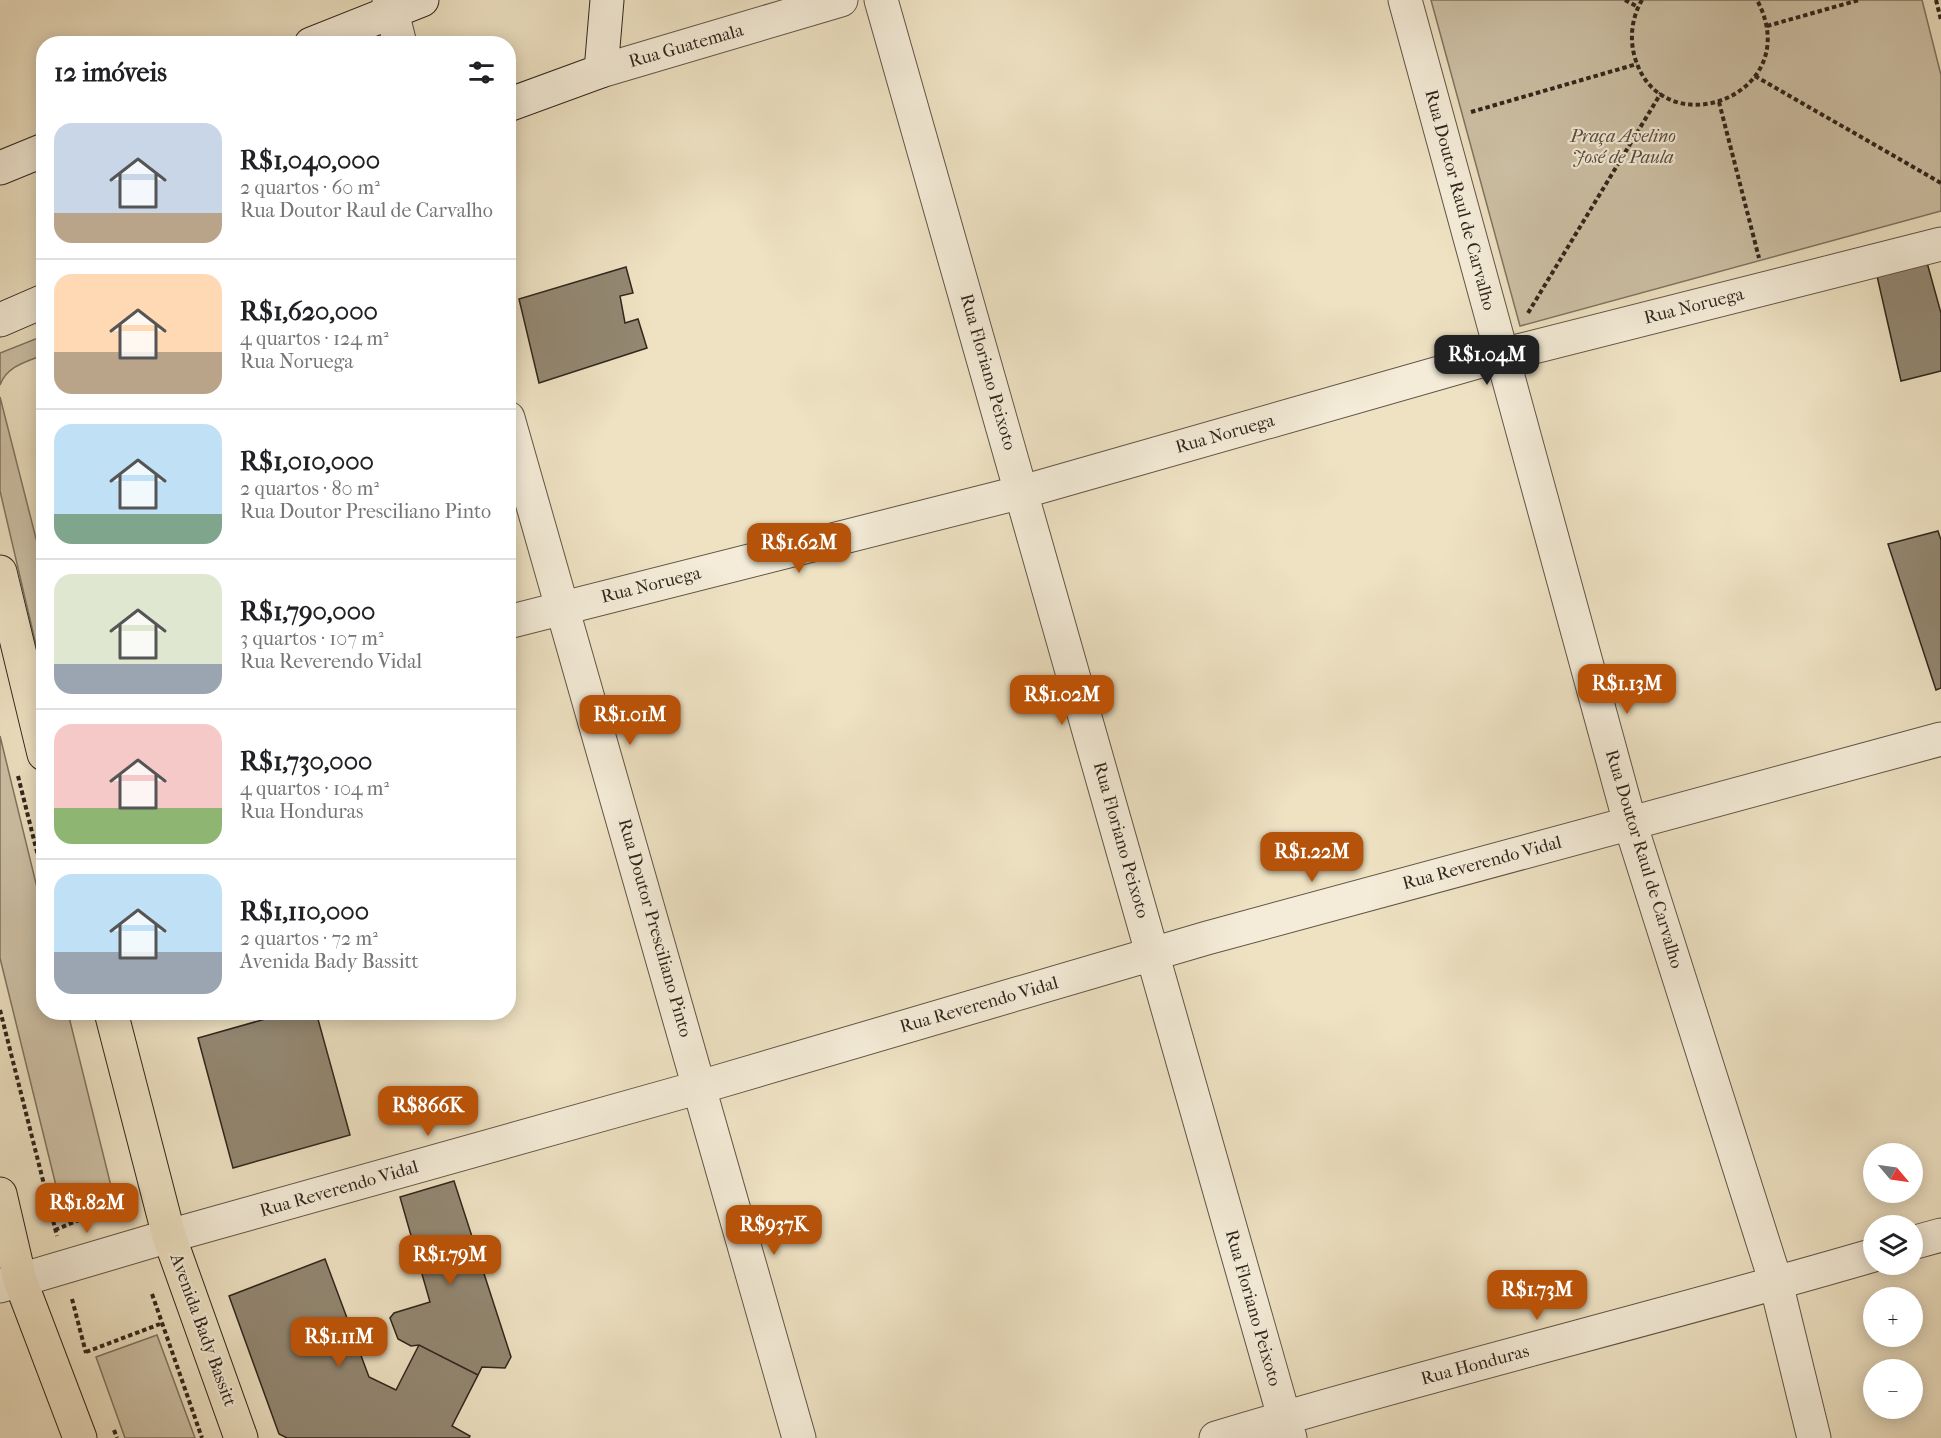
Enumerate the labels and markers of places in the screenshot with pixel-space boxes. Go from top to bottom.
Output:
pin: R$1.04M [1432,335,1542,386]
pin: R$1.62M [744,523,854,574]
pin: R$1.13M [1572,664,1682,715]
pin: R$1.02M [1007,675,1117,726]
pin: R$1.01M [575,695,685,746]
pin: R$1.22M [1257,832,1367,883]
pin: R$866K [379,1086,477,1137]
pin: R$1.82M [32,1183,142,1234]
pin: R$937K [725,1205,823,1256]
pin: R$1.79M [395,1235,505,1286]
pin: R$1.73M [1482,1270,1592,1321]
pin: R$1.11M [284,1317,394,1368]

